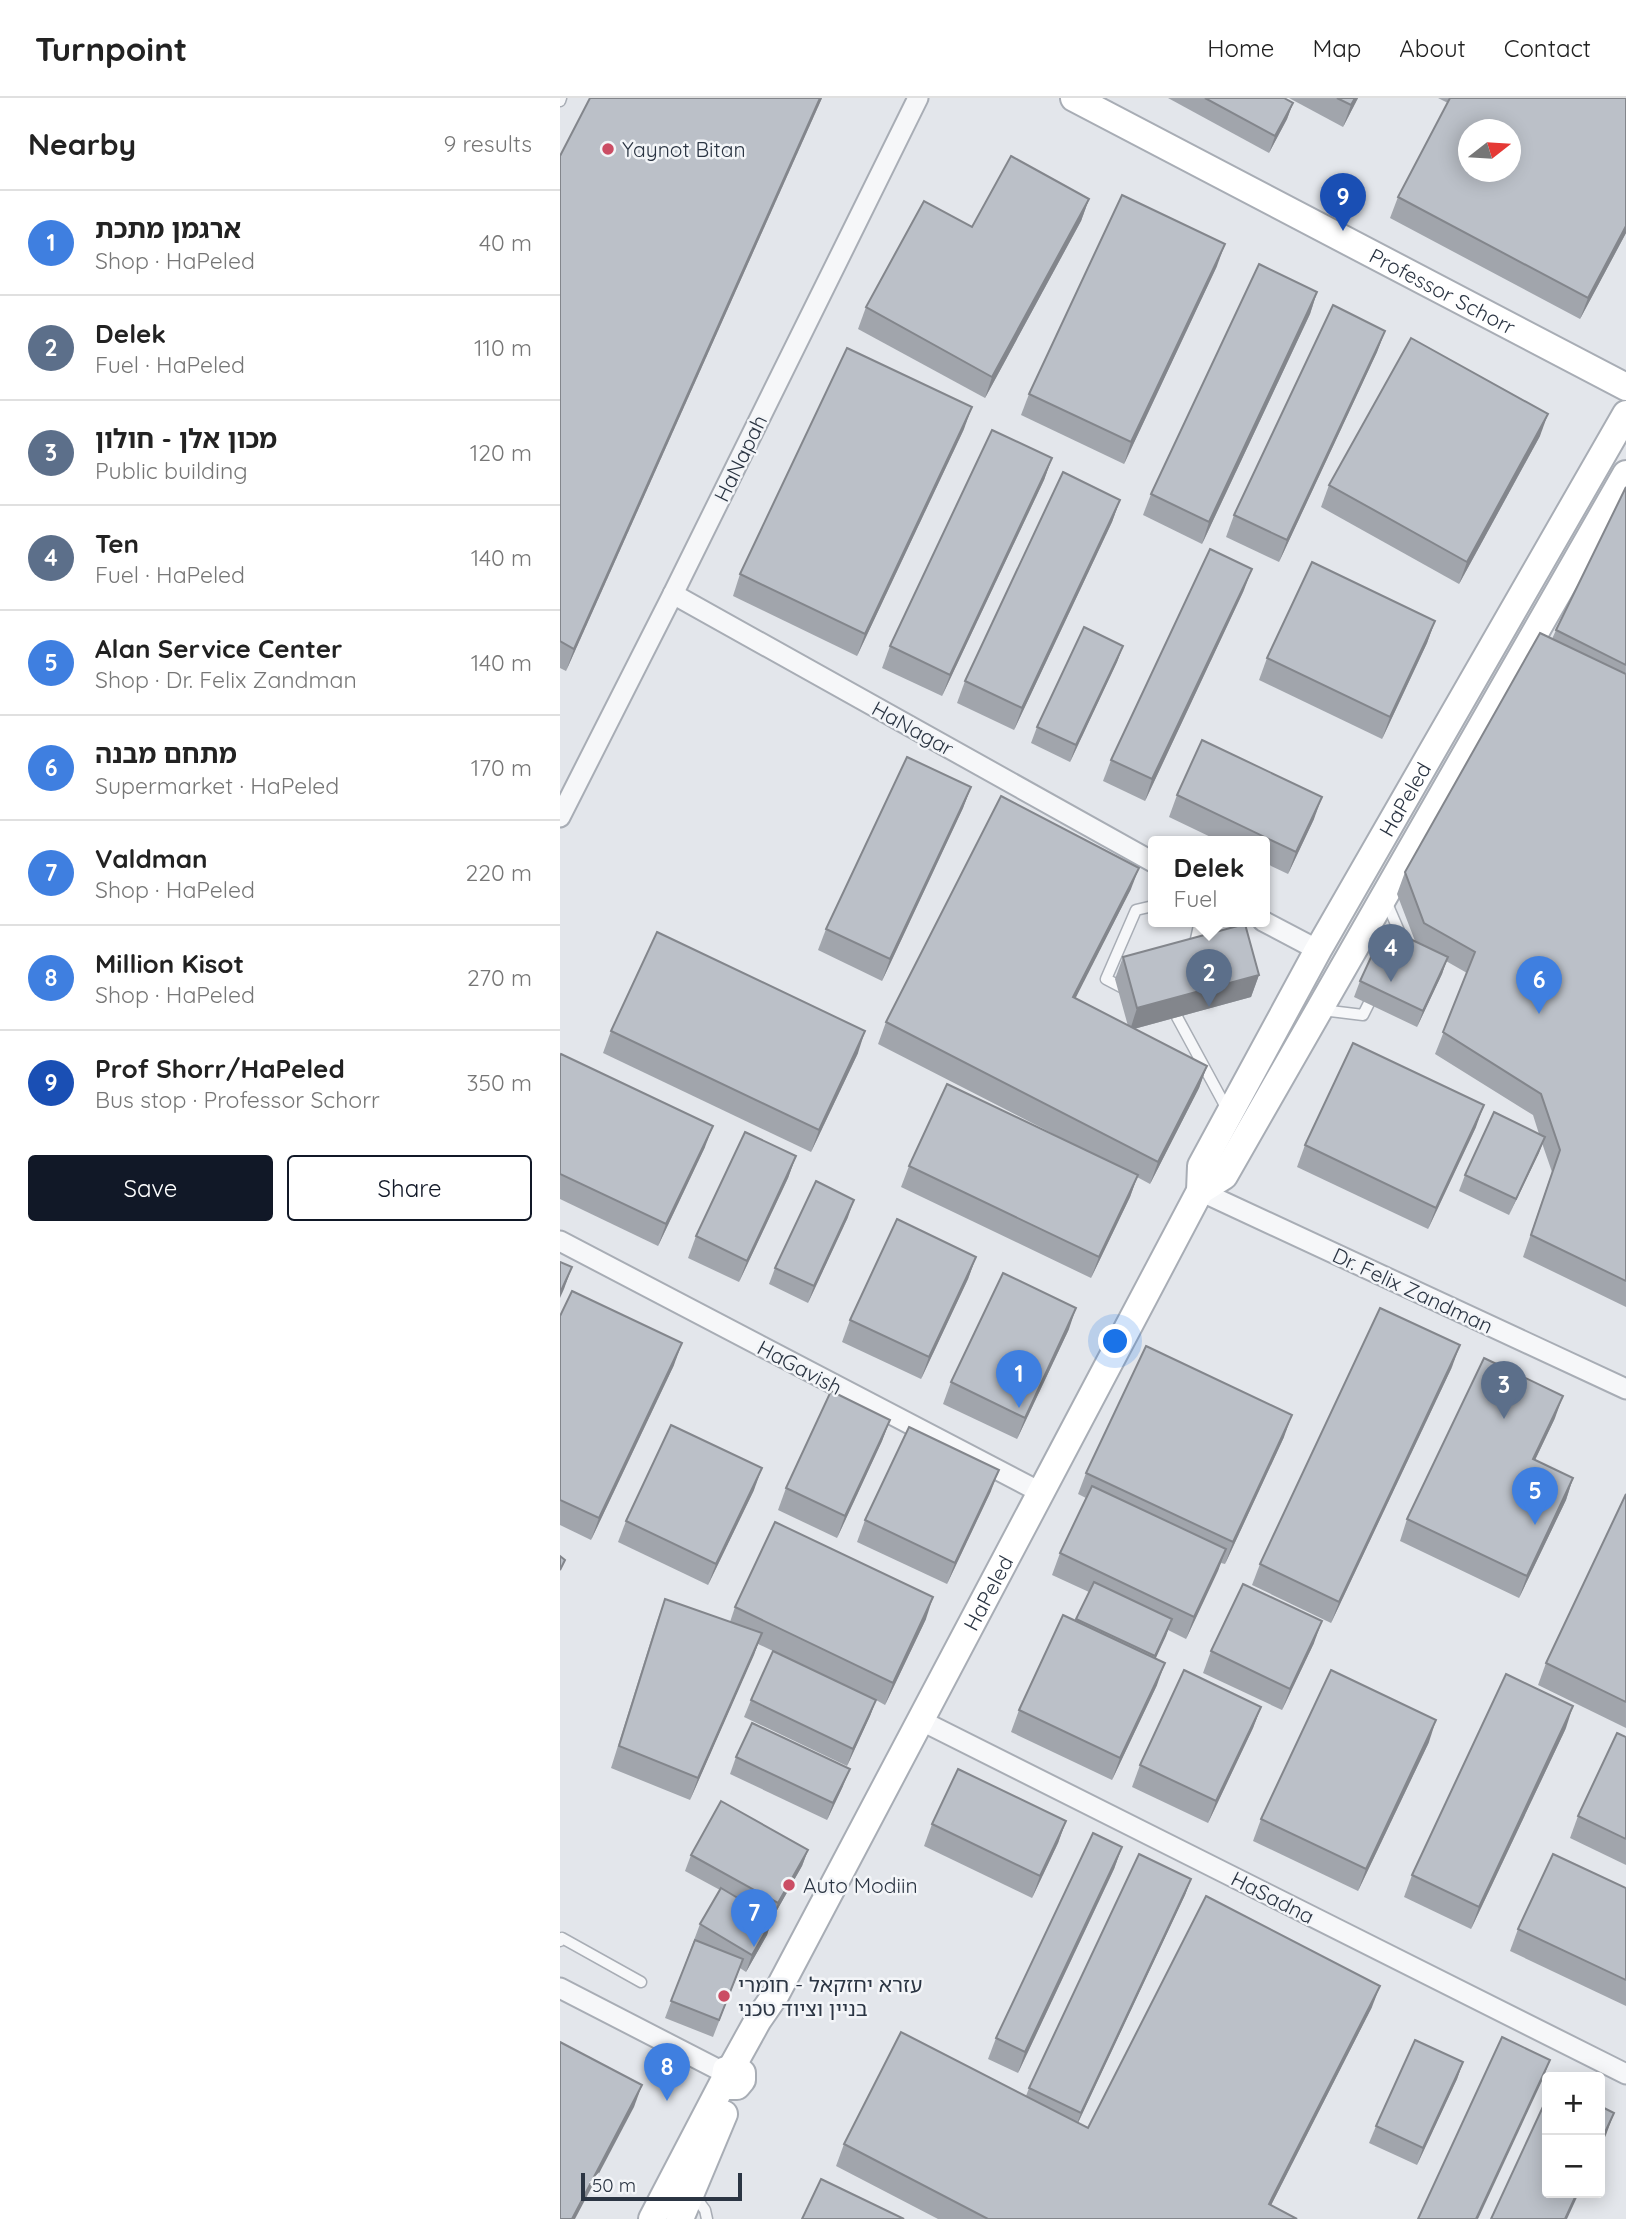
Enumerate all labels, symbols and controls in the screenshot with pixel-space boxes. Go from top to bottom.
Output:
text: Turnpoint [35,28,187,69]
text: Home [1207,33,1274,63]
text: Map [1312,33,1361,63]
text: About [1399,33,1466,63]
text: Contact [1504,33,1591,63]
north arrow [1458,119,1521,182]
text: Nearby [28,125,136,163]
text: 9 results [443,129,532,158]
place label: Yaynot Bitan [622,136,746,162]
marker: Yaynot Bitan [600,141,616,157]
pin: 9 [1320,173,1366,231]
text: ארגמן מתכת [95,212,241,245]
text: 1 [47,228,55,257]
text: 40 m [479,228,532,257]
street label: Professor Schorr [1365,242,1520,340]
text: Shop · HaPeled [95,246,255,275]
text: Delek [95,317,166,350]
text: 2 [44,333,58,362]
text: 110 m [474,333,532,362]
text: Fuel · HaPeled [95,350,245,379]
street label: HaNapah [708,410,772,506]
text: מכון אלן - חולון [95,422,277,455]
text: 3 [45,438,57,467]
text: 120 m [470,438,532,467]
text: Public building [95,456,248,485]
text: Ten [95,527,139,560]
text: 4 [44,543,58,572]
text: 140 m [471,543,532,572]
text: Fuel · HaPeled [95,560,245,589]
text: Alan Service Center [95,632,342,665]
text: 5 [44,648,58,677]
text: 140 m [471,648,532,677]
text: Shop · Dr. Felix Zandman [95,665,357,694]
street label: HaNagar [867,695,959,761]
text: מתחם מבנה [95,737,237,770]
text: 6 [45,753,57,782]
text: 170 m [471,753,532,782]
street label: HaPeled [1373,757,1436,841]
text: Supermarket · HaPeled [95,771,339,800]
popup [1148,836,1270,927]
text: Valdman [95,842,208,875]
text: Delek [1173,851,1245,884]
text: 7 [45,858,57,887]
text: 220 m [466,858,532,887]
text: Shop · HaPeled [95,875,255,904]
text: Fuel [1173,884,1218,913]
pin: 4 [1368,924,1414,982]
text: Million Kisot [95,947,244,980]
pin: 2 [1186,949,1232,1007]
pin: 6 [1516,956,1562,1014]
text: 8 [45,963,57,992]
text: 270 m [467,963,532,992]
text: Shop · HaPeled [95,980,255,1009]
text: Prof Shorr/HaPeled [95,1052,345,1085]
text: 9 [44,1068,58,1097]
text: 350 m [466,1068,532,1097]
text: Bus stop · Professor Schorr [95,1085,380,1114]
button: Save [28,1155,273,1221]
button: Share [287,1155,532,1221]
street label: Dr. Felix Zandman [1329,1241,1497,1339]
your location [1098,1324,1132,1358]
street label: HaGavish [753,1334,847,1400]
pin: 1 [996,1350,1042,1408]
pin: 3 [1481,1361,1527,1419]
pin: 5 [1512,1467,1558,1525]
street label: HaPeled [957,1551,1018,1635]
street label: HaSadna [1227,1865,1319,1929]
place label: Auto Modiin [803,1872,918,1898]
marker: Auto Modiin [781,1877,797,1893]
pin: 7 [731,1889,777,1947]
place label: עזרא יחזקאל - חומרי בניין וציוד טכני [738,1971,922,2021]
marker: עזרא יחזקאל - חומרי בניין וציוד טכני [716,1988,732,2004]
pin: 8 [644,2043,690,2101]
map controls [1542,2072,1605,2198]
button: + [1542,2072,1605,2135]
button: − [1542,2135,1605,2198]
scale bar [581,2170,742,2202]
text: 50 m [592,2173,636,2197]

